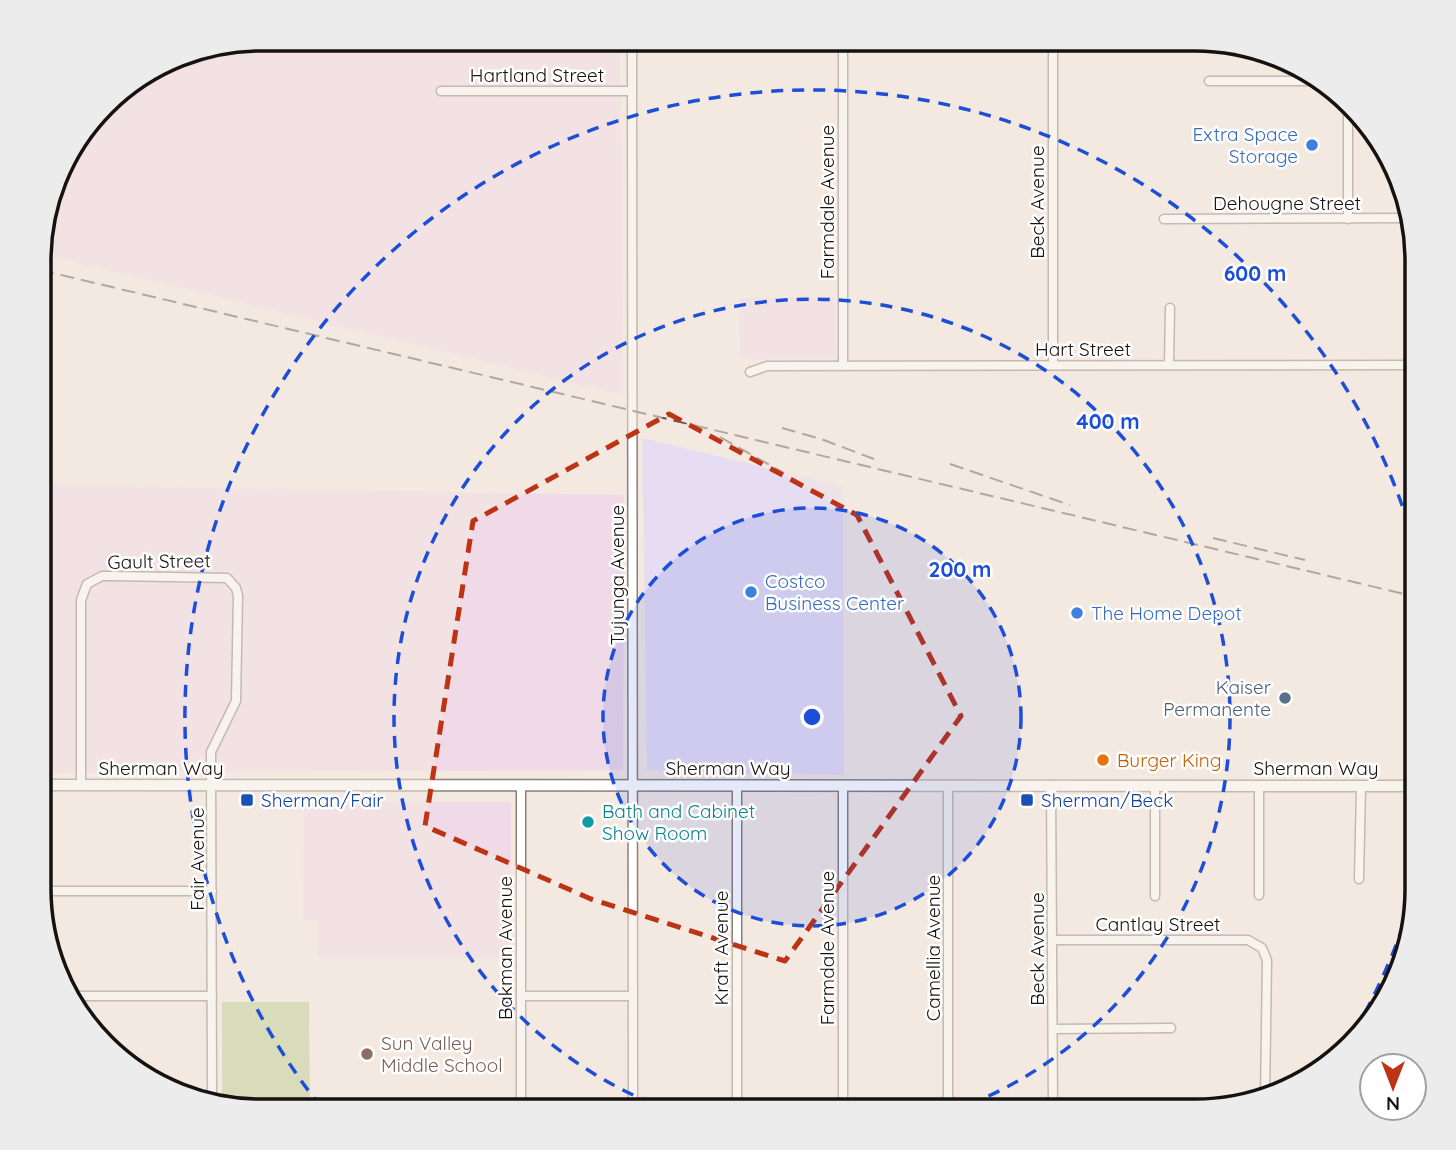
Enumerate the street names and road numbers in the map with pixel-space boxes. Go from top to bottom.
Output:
street label: Hartland Street [470,63,604,87]
street label: Farmdale Avenue [815,125,839,279]
street label: Beck Avenue [1025,145,1049,259]
street label: Dehougne Street [1213,191,1361,215]
street label: Hart Street [1035,337,1131,361]
street label: Tujunga Avenue [605,505,629,645]
street label: Gault Street [107,548,211,574]
street label: Sherman Way [98,756,224,780]
street label: Sherman Way [665,756,791,780]
street label: Sherman Way [1253,756,1379,780]
street label: Fair Avenue [185,807,209,911]
street label: Farmdale Avenue [815,871,839,1025]
street label: Camellia Avenue [921,875,945,1021]
street label: Bakman Avenue [493,876,517,1020]
street label: Kraft Avenue [709,891,733,1005]
street label: Beck Avenue [1025,892,1049,1006]
street label: Cantlay Street [1095,912,1221,936]

